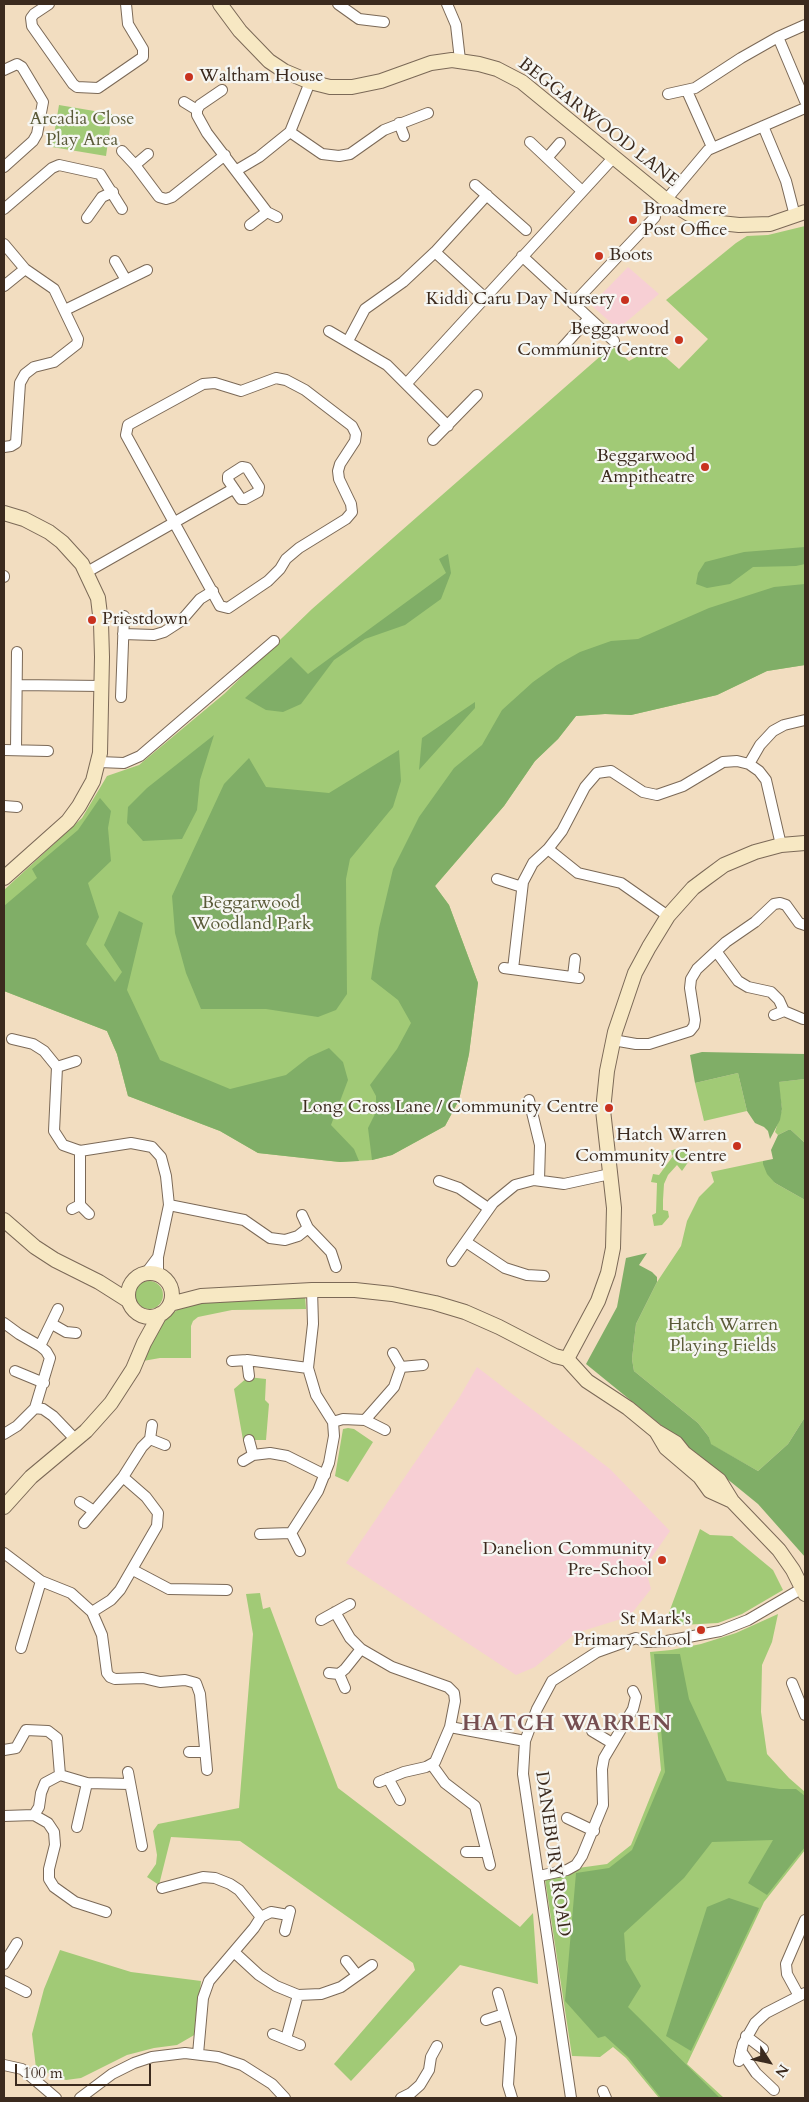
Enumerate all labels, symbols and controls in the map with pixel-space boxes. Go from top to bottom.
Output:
street label: BEGGARWOOD LANE [513,54,683,192]
place label: Waltham House [199,66,323,88]
marker: Waltham House [183,71,195,83]
park label: Arcadia Close Play Area [30,109,134,152]
place label: Broadmere Post Office [643,199,727,242]
marker: Broadmere Post Office [627,214,639,226]
place label: Boots [609,245,652,267]
marker: Boots [593,250,605,262]
place label: Kiddi Caru Day Nursery [426,289,615,311]
marker: Kiddi Caru Day Nursery [619,294,631,306]
place label: Beggarwood Community Centre [517,319,669,362]
marker: Beggarwood Community Centre [673,334,685,346]
place label: Beggarwood Ampitheatre [597,446,695,488]
marker: Beggarwood Ampitheatre [699,461,711,473]
place label: Priestdown [102,609,188,631]
marker: Priestdown [86,614,98,626]
park label: Beggarwood Woodland Park [191,893,311,936]
place label: Long Cross Lane / Community Centre [302,1097,599,1119]
marker: Long Cross Lane / Community Centre [603,1102,615,1114]
place label: Hatch Warren Community Centre [575,1125,727,1168]
marker: Hatch Warren Community Centre [731,1140,743,1152]
park label: Hatch Warren Playing Fields [668,1315,778,1358]
place label: Danelion Community Pre-School [482,1539,652,1582]
marker: Danelion Community Pre-School [656,1554,668,1566]
place label: St Mark's Primary School [574,1609,691,1652]
marker: St Mark's Primary School [695,1624,707,1636]
district label: HATCH WARREN [460,1712,674,1738]
street label: DANEBURY ROAD [530,1770,574,1938]
north arrow [744,2037,794,2087]
scale bar [18,2054,154,2086]
text: N [770,2060,793,2081]
text: 100 m [23,2063,63,2083]

